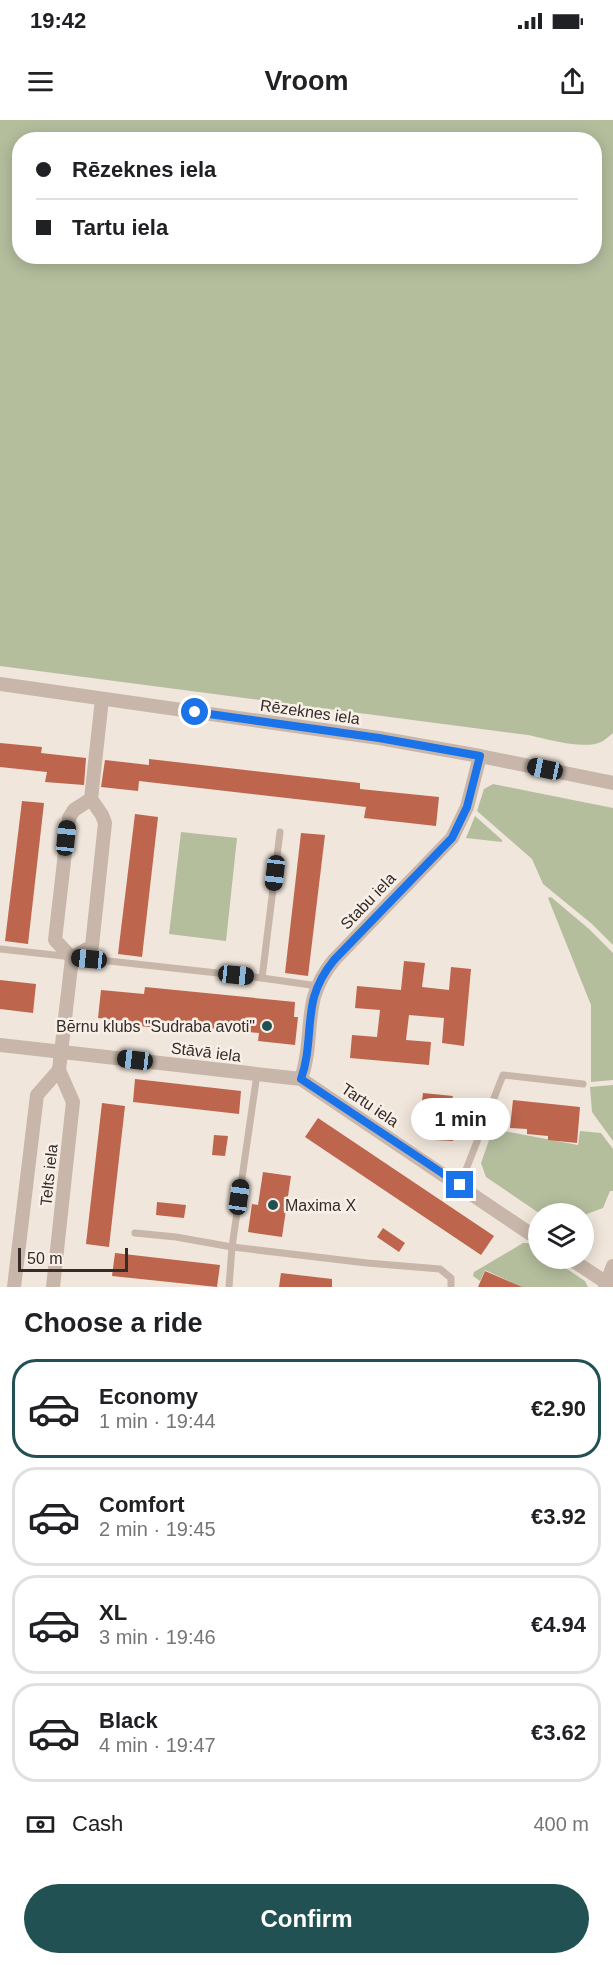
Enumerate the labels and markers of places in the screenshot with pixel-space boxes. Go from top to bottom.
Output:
place label: Bērnu klubs "Sudraba avoti" [56,1018,255,1035]
marker: Bērnu klubs "Sudraba avoti" [260,1019,274,1033]
place label: Maxima X [285,1197,356,1214]
marker: Maxima X [266,1198,280,1212]

